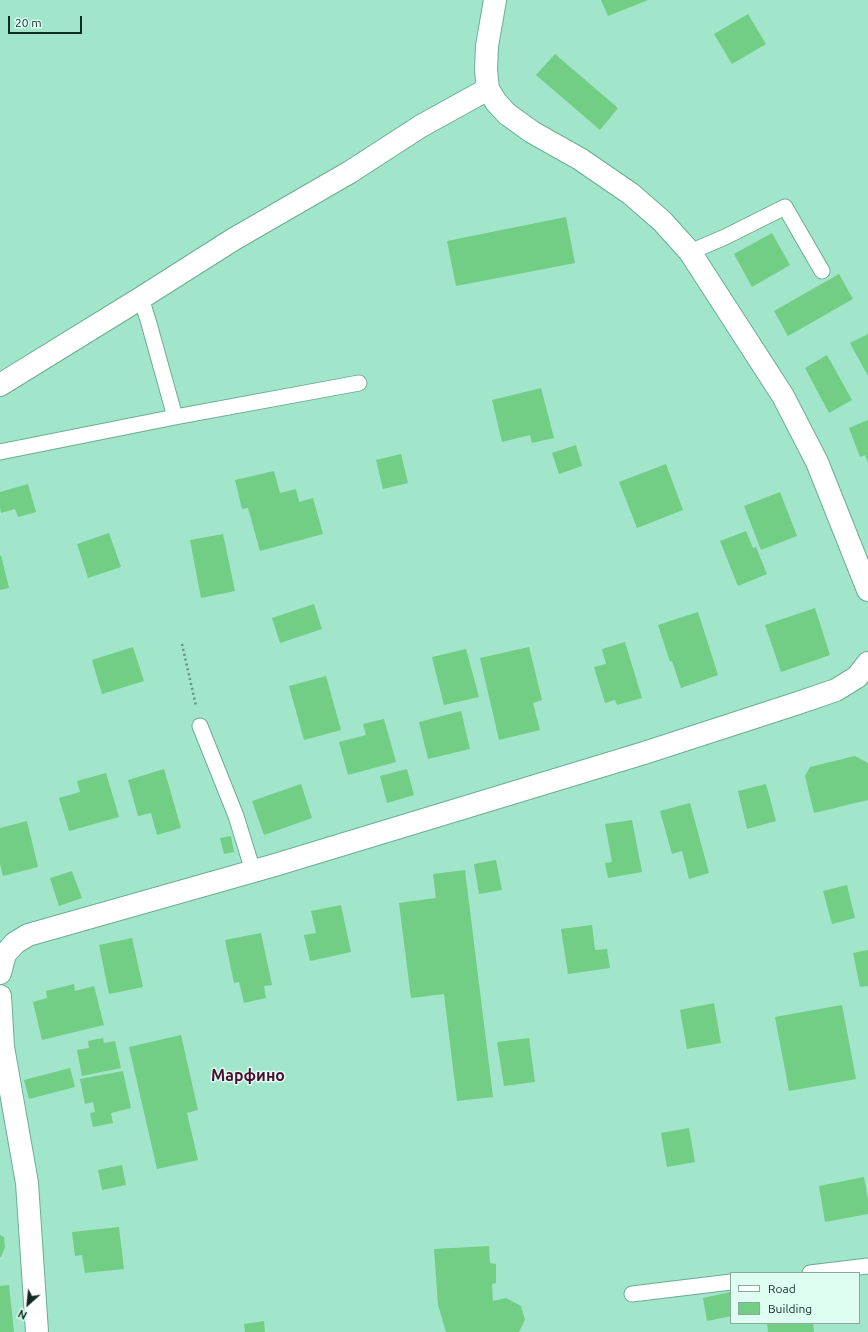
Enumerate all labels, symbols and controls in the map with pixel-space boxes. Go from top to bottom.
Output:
scale bar [10,8,84,34]
text: 20 m [15,16,42,29]
district label: Марфино [211,1066,285,1086]
legend [730,1272,860,1324]
text: Road [768,1282,796,1295]
north arrow [8,1284,48,1324]
text: Building [768,1302,812,1315]
text: N [16,1307,29,1322]

